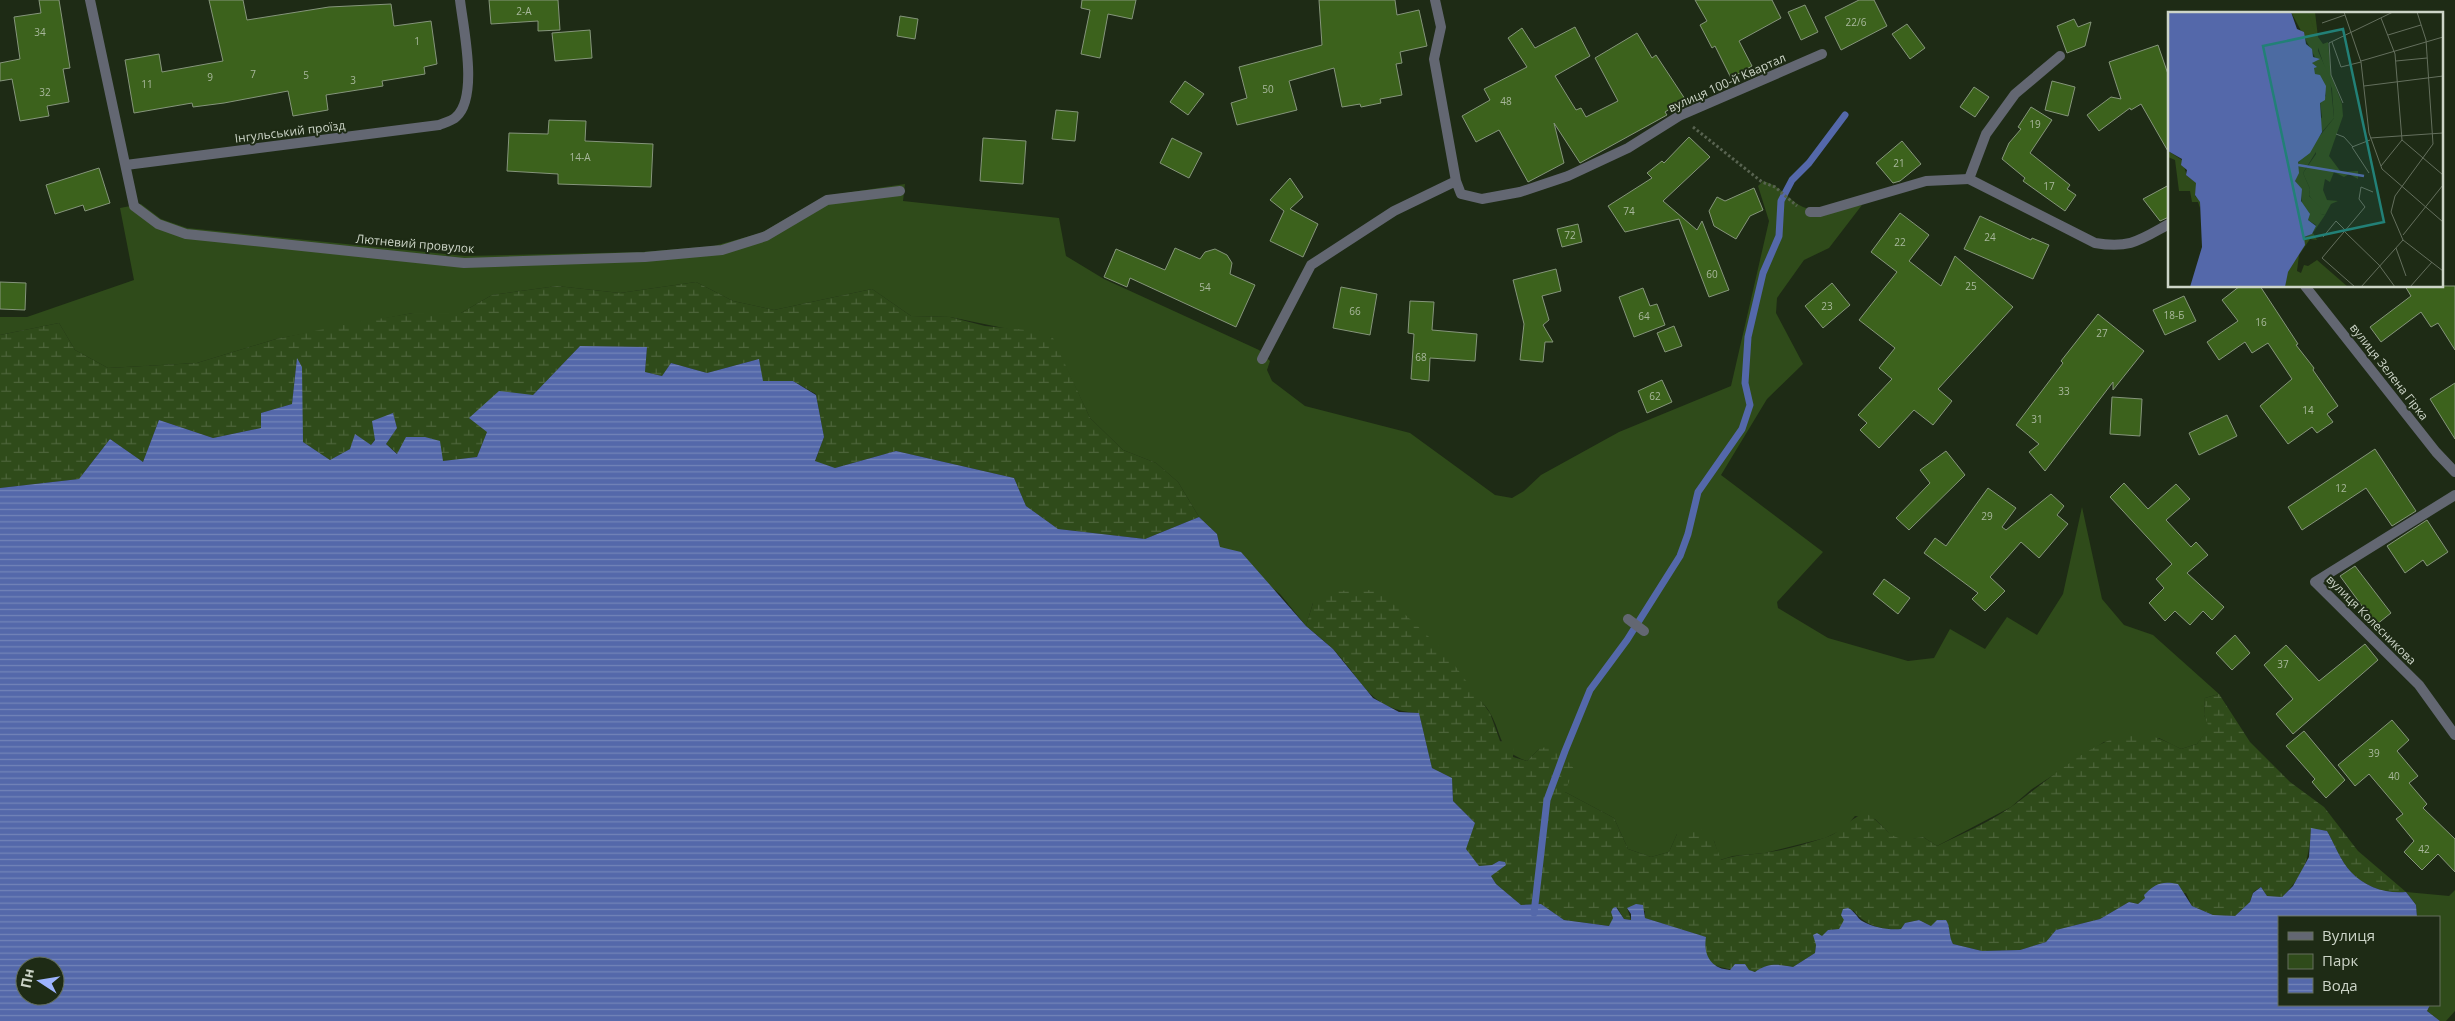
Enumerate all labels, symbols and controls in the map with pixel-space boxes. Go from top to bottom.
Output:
house number: 2-А [516,4,532,18]
inset map [2168,12,2442,288]
house number: 22/6 [1846,15,1867,29]
house number: 34 [34,25,46,39]
house number: 1 [414,34,420,48]
street label: вулиця 100-й Квартал [1665,49,1788,116]
house number: 7 [250,67,256,81]
house number: 5 [303,68,309,82]
house number: 9 [207,70,213,84]
house number: 3 [350,73,356,87]
house number: 11 [141,77,153,91]
house number: 50 [1262,82,1274,96]
house number: 32 [39,85,51,99]
house number: 48 [1500,94,1512,108]
street label: Інгульський проїзд [234,116,346,147]
house number: 19 [2029,117,2041,131]
house number: 14-А [570,150,591,164]
house number: 21 [1893,156,1905,170]
house number: 17 [2043,179,2055,193]
house number: 74 [1623,204,1635,218]
house number: 72 [1564,228,1576,242]
street label: Лютневий провулок [355,230,476,257]
house number: 24 [1984,230,1996,244]
house number: 22 [1894,235,1906,249]
house number: 60 [1706,267,1718,281]
house number: 25 [1965,279,1977,293]
house number: 54 [1199,280,1211,294]
house number: 23 [1821,299,1833,313]
house number: 66 [1349,304,1361,318]
house number: 18-Б [2164,308,2184,322]
house number: 64 [1638,309,1650,323]
house number: 16 [2255,315,2267,329]
street label: вулиця Зелена Гірка [2346,320,2433,424]
house number: 27 [2096,326,2108,340]
house number: 68 [1415,350,1427,364]
house number: 33 [2058,384,2070,398]
house number: 62 [1649,389,1661,403]
house number: 14 [2302,403,2314,417]
house number: 31 [2031,412,2043,426]
house number: 12 [2335,481,2347,495]
house number: 29 [1981,509,1993,523]
street label: вулиця Колесникова [2323,571,2420,668]
house number: 37 [2277,657,2289,671]
house number: 39 [2368,746,2380,760]
house number: 40 [2388,769,2400,783]
house number: 42 [2418,842,2430,856]
legend [2278,916,2440,1006]
text: Вулиця [2322,925,2375,945]
text: Парк [2322,950,2358,970]
north arrow [15,956,65,1006]
text: Пн [15,967,38,990]
text: Вода [2322,975,2358,995]

